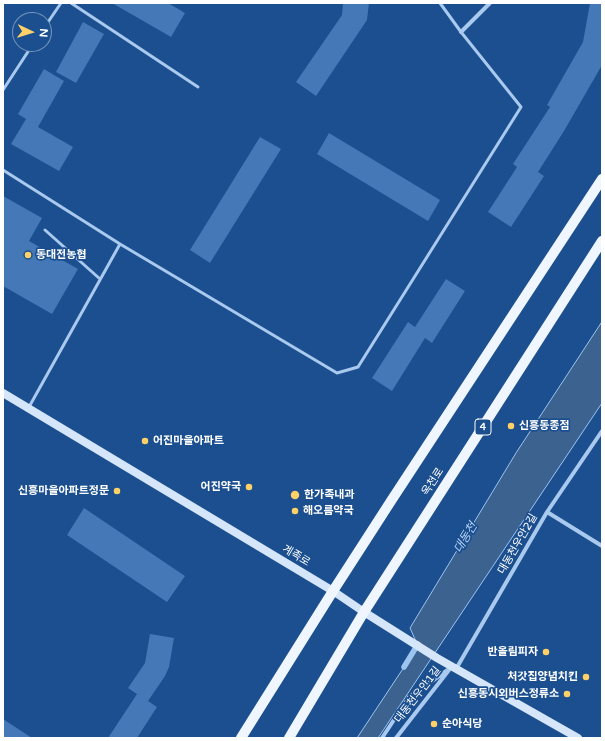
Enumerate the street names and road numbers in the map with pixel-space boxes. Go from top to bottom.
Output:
road number: 4 [475,419,491,435]
street label: 옥천로 [419,466,447,498]
street label: 대동천우안2길 [495,511,541,577]
street label: 계족로 [280,543,312,569]
street label: 대동천우안1길 [392,664,444,726]

